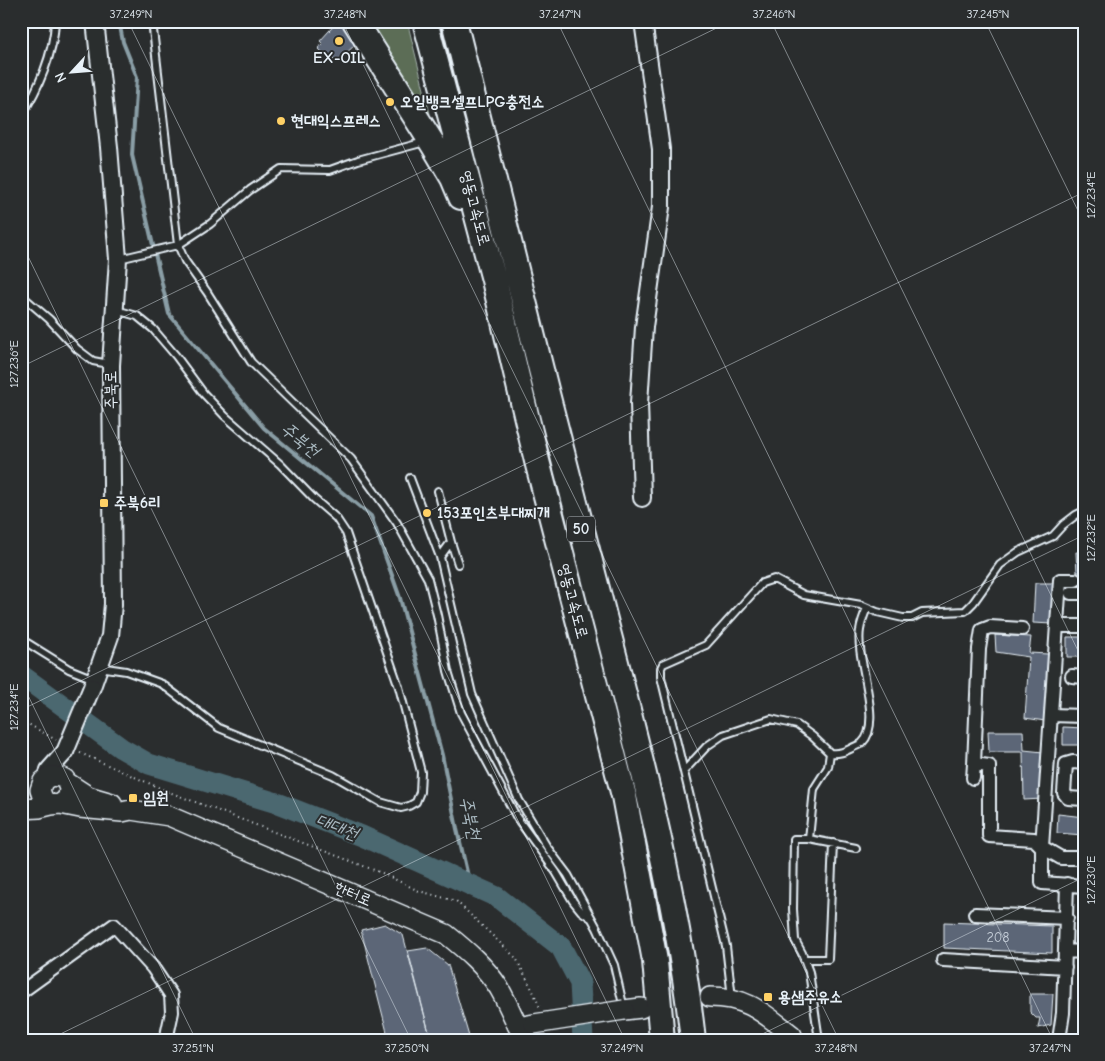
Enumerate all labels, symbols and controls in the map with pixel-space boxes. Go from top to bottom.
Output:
text: 37.249°N [110,7,152,21]
text: 37.248°N [324,7,366,21]
text: 37.247°N [539,7,581,21]
text: 37.246°N [753,7,795,21]
text: 37.245°N [967,7,1009,21]
marker: EX-OIL [333,35,345,47]
north arrow [48,48,98,98]
place label: EX-OIL [313,49,365,67]
text: N [51,70,70,85]
place label: 오일뱅크셀프LPG충전소 [400,93,544,111]
marker: 오일뱅크셀프LPG충전소 [384,96,396,108]
place label: 현대익스프레스 [291,112,381,130]
marker: 현대익스프레스 [275,115,287,127]
street label: 영동고속도로 [456,168,494,248]
text: 127.234°E [1084,172,1098,218]
text: 127.236°E [7,340,21,388]
street label: 주북로 [102,371,120,409]
water label: 주북천 [277,418,325,463]
place label: 주북6리 [114,494,161,512]
marker: 주북6리 [98,497,110,509]
place label: 153포인츠부대찌개 [437,504,550,522]
marker: 153포인츠부대찌개 [421,507,433,519]
text: 127.232°E [1084,514,1098,562]
road number: 50 [567,516,595,542]
street label: 영동고속도로 [554,561,592,641]
text: 127.234°E [7,684,21,730]
place label: 임원 [143,789,169,807]
marker: 임원 [127,792,139,804]
water label: 주북천 [455,795,485,843]
water label: 대대천 [313,809,362,845]
text: 127.230°E [1084,856,1098,904]
street label: 한터로 [332,878,374,910]
house number: 208 [986,929,1010,946]
place label: 용샘주유소 [778,988,843,1006]
marker: 용샘주유소 [762,991,774,1003]
text: 37.251°N [172,1041,214,1055]
text: 37.250°N [385,1041,429,1055]
text: 37.249°N [601,1041,643,1055]
text: 37.248°N [815,1041,857,1055]
text: 37.247°N [1029,1041,1071,1055]

